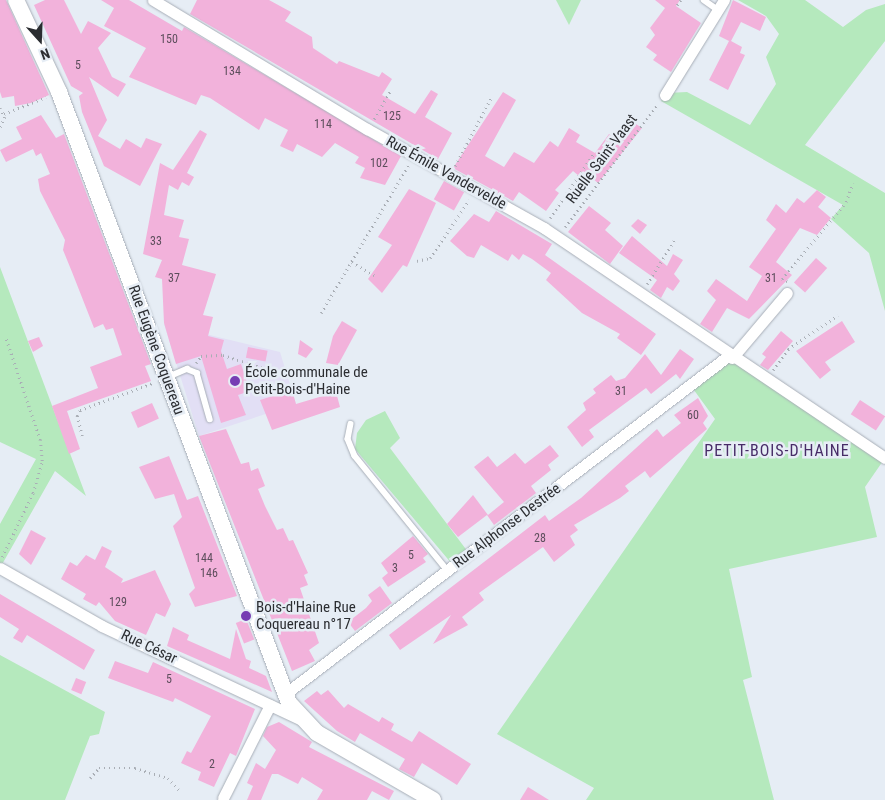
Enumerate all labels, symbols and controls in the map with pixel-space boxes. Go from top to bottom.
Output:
north arrow [15,15,65,65]
house number: 150 [160,33,178,47]
text: N [38,45,52,63]
house number: 5 [75,59,81,73]
house number: 134 [223,65,241,79]
house number: 125 [383,110,401,124]
street label: Ruelle Saint-Vaast [563,111,641,207]
house number: 114 [314,118,332,132]
street label: Rue Émile Vandervelde [383,132,509,214]
house number: 102 [370,157,388,171]
house number: 33 [150,235,162,249]
house number: 37 [168,272,180,286]
house number: 31 [765,272,777,286]
street label: Rue Eugène Coquereau [124,283,188,417]
place label: École communale de Petit-Bois-d'Haine [245,363,368,398]
marker: École communale de Petit-Bois-d'Haine [229,375,241,387]
house number: 31 [615,385,627,399]
house number: 60 [687,409,699,423]
district label: PETIT-BOIS-D'HAINE [702,441,852,461]
street label: Rue Alphonse Destrée [450,480,564,572]
house number: 28 [534,532,546,546]
house number: 5 [408,549,414,563]
house number: 144 [195,552,213,566]
house number: 3 [392,562,398,576]
house number: 146 [200,567,218,581]
house number: 129 [109,596,127,610]
place label: Bois-d'Haine Rue Coquereau n°17 [256,598,356,633]
marker: Bois-d'Haine Rue Coquereau n°17 [240,610,252,622]
street label: Rue César [118,626,180,668]
house number: 5 [166,673,172,687]
house number: 2 [209,758,215,772]

